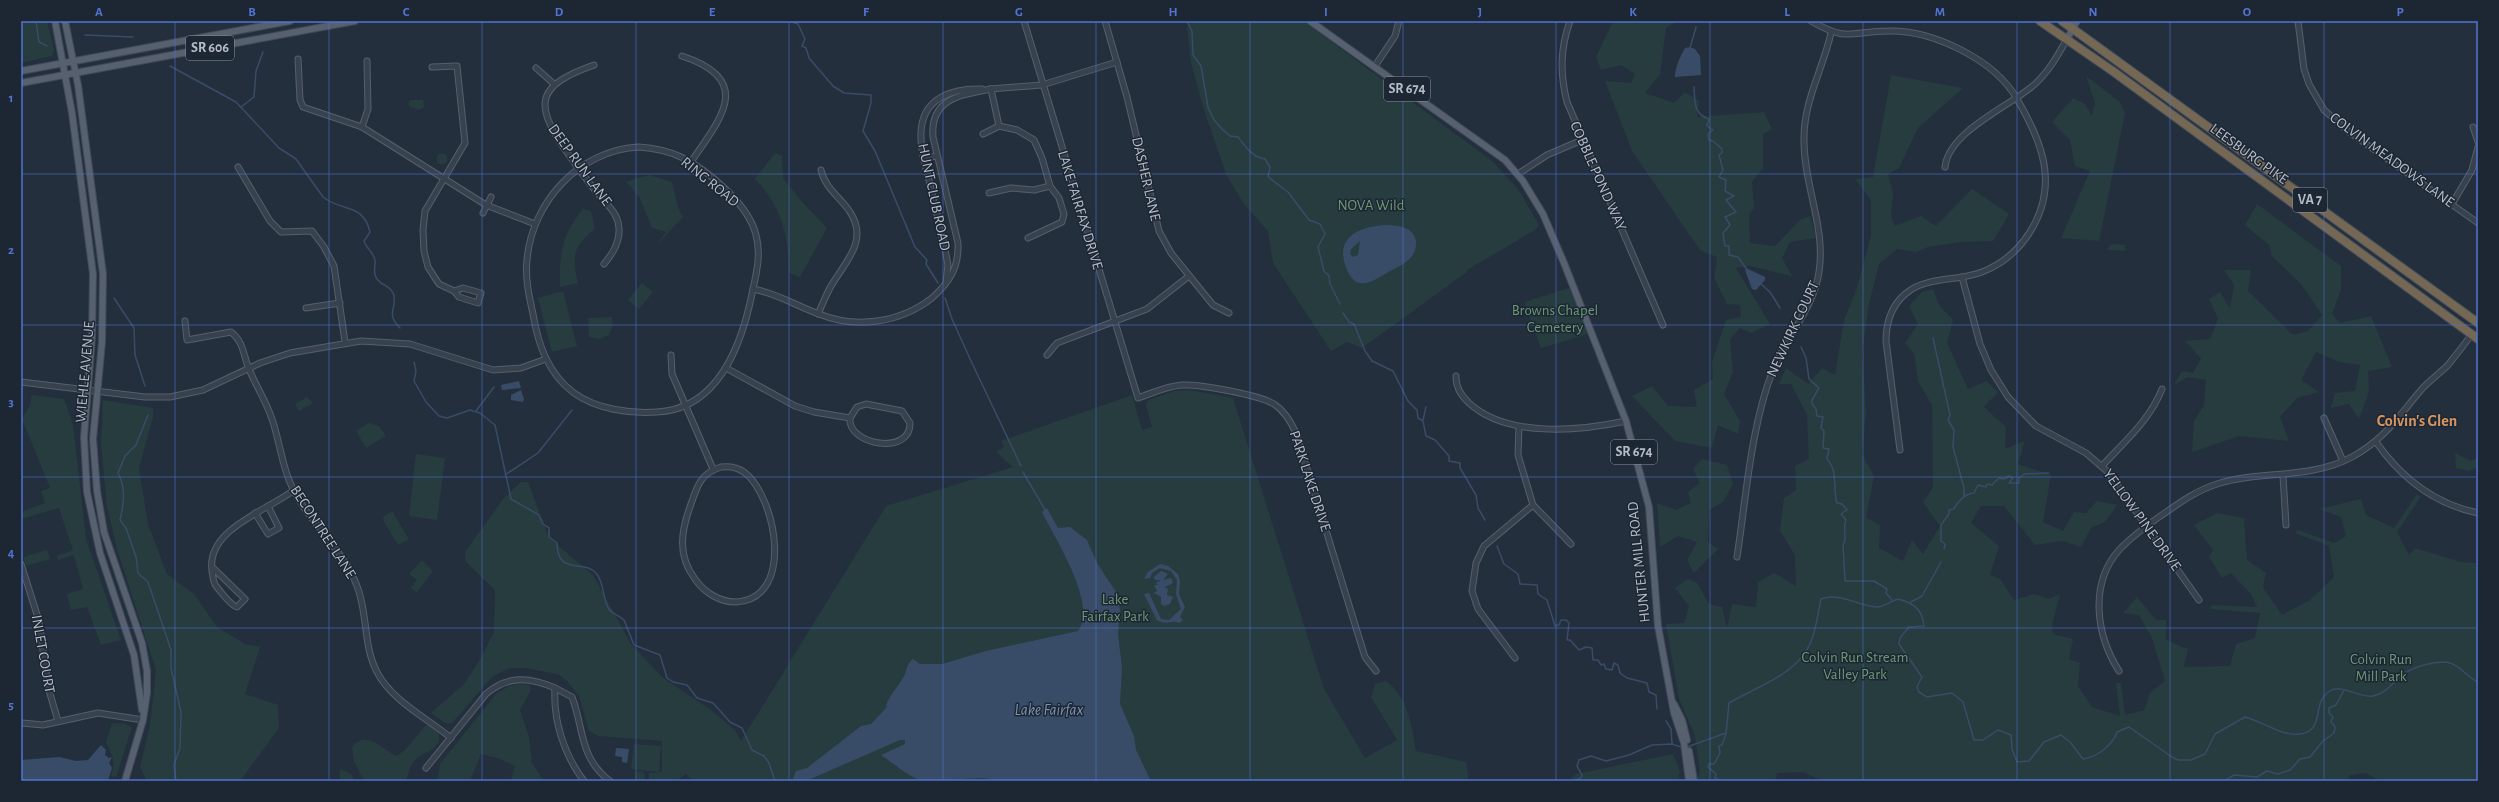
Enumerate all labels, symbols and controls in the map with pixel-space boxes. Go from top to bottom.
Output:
text: A [95,6,103,19]
text: B [248,6,256,19]
text: C [403,6,410,19]
text: D [555,6,564,19]
text: E [709,6,716,19]
text: F [863,6,870,19]
text: G [1015,6,1023,19]
text: H [1168,6,1178,19]
text: I [1324,6,1328,19]
text: J [1478,6,1482,19]
text: K [1629,6,1637,19]
text: L [1784,6,1790,19]
text: M [1935,6,1945,19]
text: N [2088,6,2098,19]
text: O [2243,6,2252,19]
text: P [2396,6,2404,19]
road number: SR 606 [186,36,234,60]
road number: SR 674 [1384,77,1430,101]
text: 1 [9,92,13,105]
street label: COLVIN MEADOWS LANE [2327,110,2457,210]
street label: COBBLE POND WAY [1567,119,1629,233]
street label: DEEP RUN LANE [545,121,615,209]
street label: LEESBURG PIKE [2207,121,2291,187]
street label: DASHER LANE [1129,135,1163,223]
street label: HUNT CLUB ROAD [915,142,953,252]
street label: LAKE FAIRFAX DRIVE [1055,149,1105,271]
street label: RING ROAD [678,154,742,210]
road number: VA 7 [2293,188,2327,212]
park label: NOVA Wild [1337,198,1405,213]
text: 2 [8,244,14,257]
street label: NEWKIRK COURT [1764,278,1822,379]
park label: Browns Chapel Cemetery [1512,303,1598,335]
street label: WIEHLE AVENUE [73,321,97,423]
text: 3 [8,396,14,409]
district label: Colvin's Glen [2377,413,2457,429]
street label: PARK LAKE DRIVE [1287,429,1333,533]
road number: SR 674 [1611,440,1657,464]
street label: YELLOW PINE DRIVE [2100,466,2184,574]
street label: BECONTREE LANE [287,483,359,581]
street label: HUNTER MILL ROAD [1625,500,1653,623]
text: 4 [8,547,15,560]
park label: Lake Fairfax Park [1081,592,1149,624]
street label: INLET COURT [29,614,57,695]
park label: Colvin Run Stream Valley Park [1802,650,1908,682]
park label: Colvin Run Mill Park [2350,652,2412,684]
text: 5 [8,699,14,712]
water label: Lake Fairfax [1015,702,1083,718]

